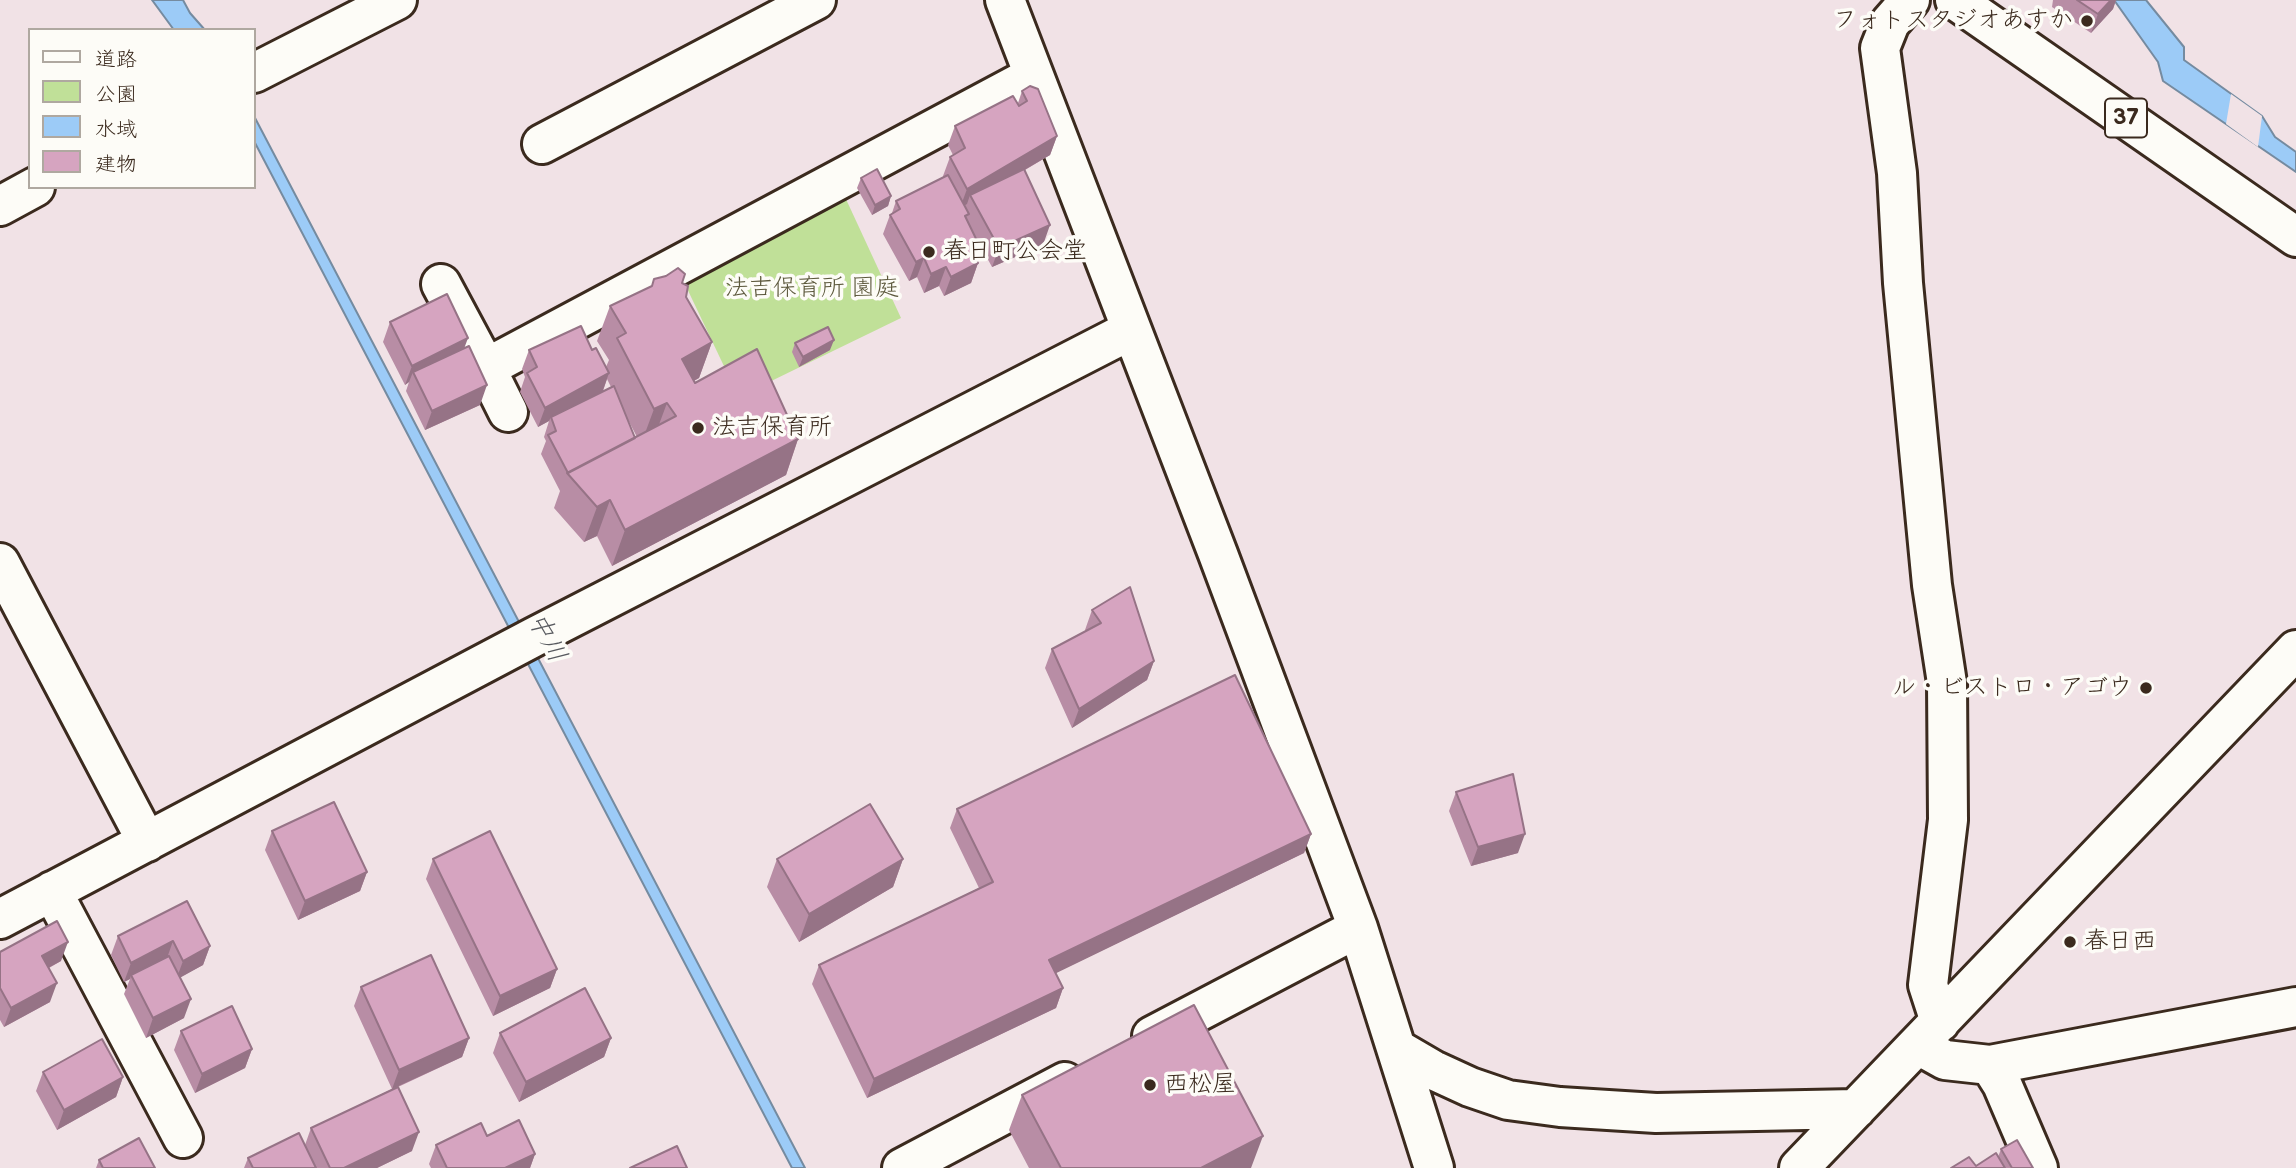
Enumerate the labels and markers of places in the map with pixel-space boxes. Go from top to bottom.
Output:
place label: フォトスタジオあすか [1833,7,2073,35]
marker: フォトスタジオあすか [2079,13,2095,29]
place label: 春日町公会堂 [943,238,1087,266]
marker: 春日町公会堂 [921,244,937,260]
place label: 法吉保育所 [712,414,832,442]
marker: 法吉保育所 [690,420,706,436]
place label: ル・ビストロ・アゴウ [1892,674,2132,702]
marker: ル・ビストロ・アゴウ [2138,680,2154,696]
place label: 春日西 [2084,928,2156,956]
marker: 春日西 [2062,934,2078,950]
place label: 西松屋 [1164,1071,1236,1099]
marker: 西松屋 [1142,1077,1158,1093]

